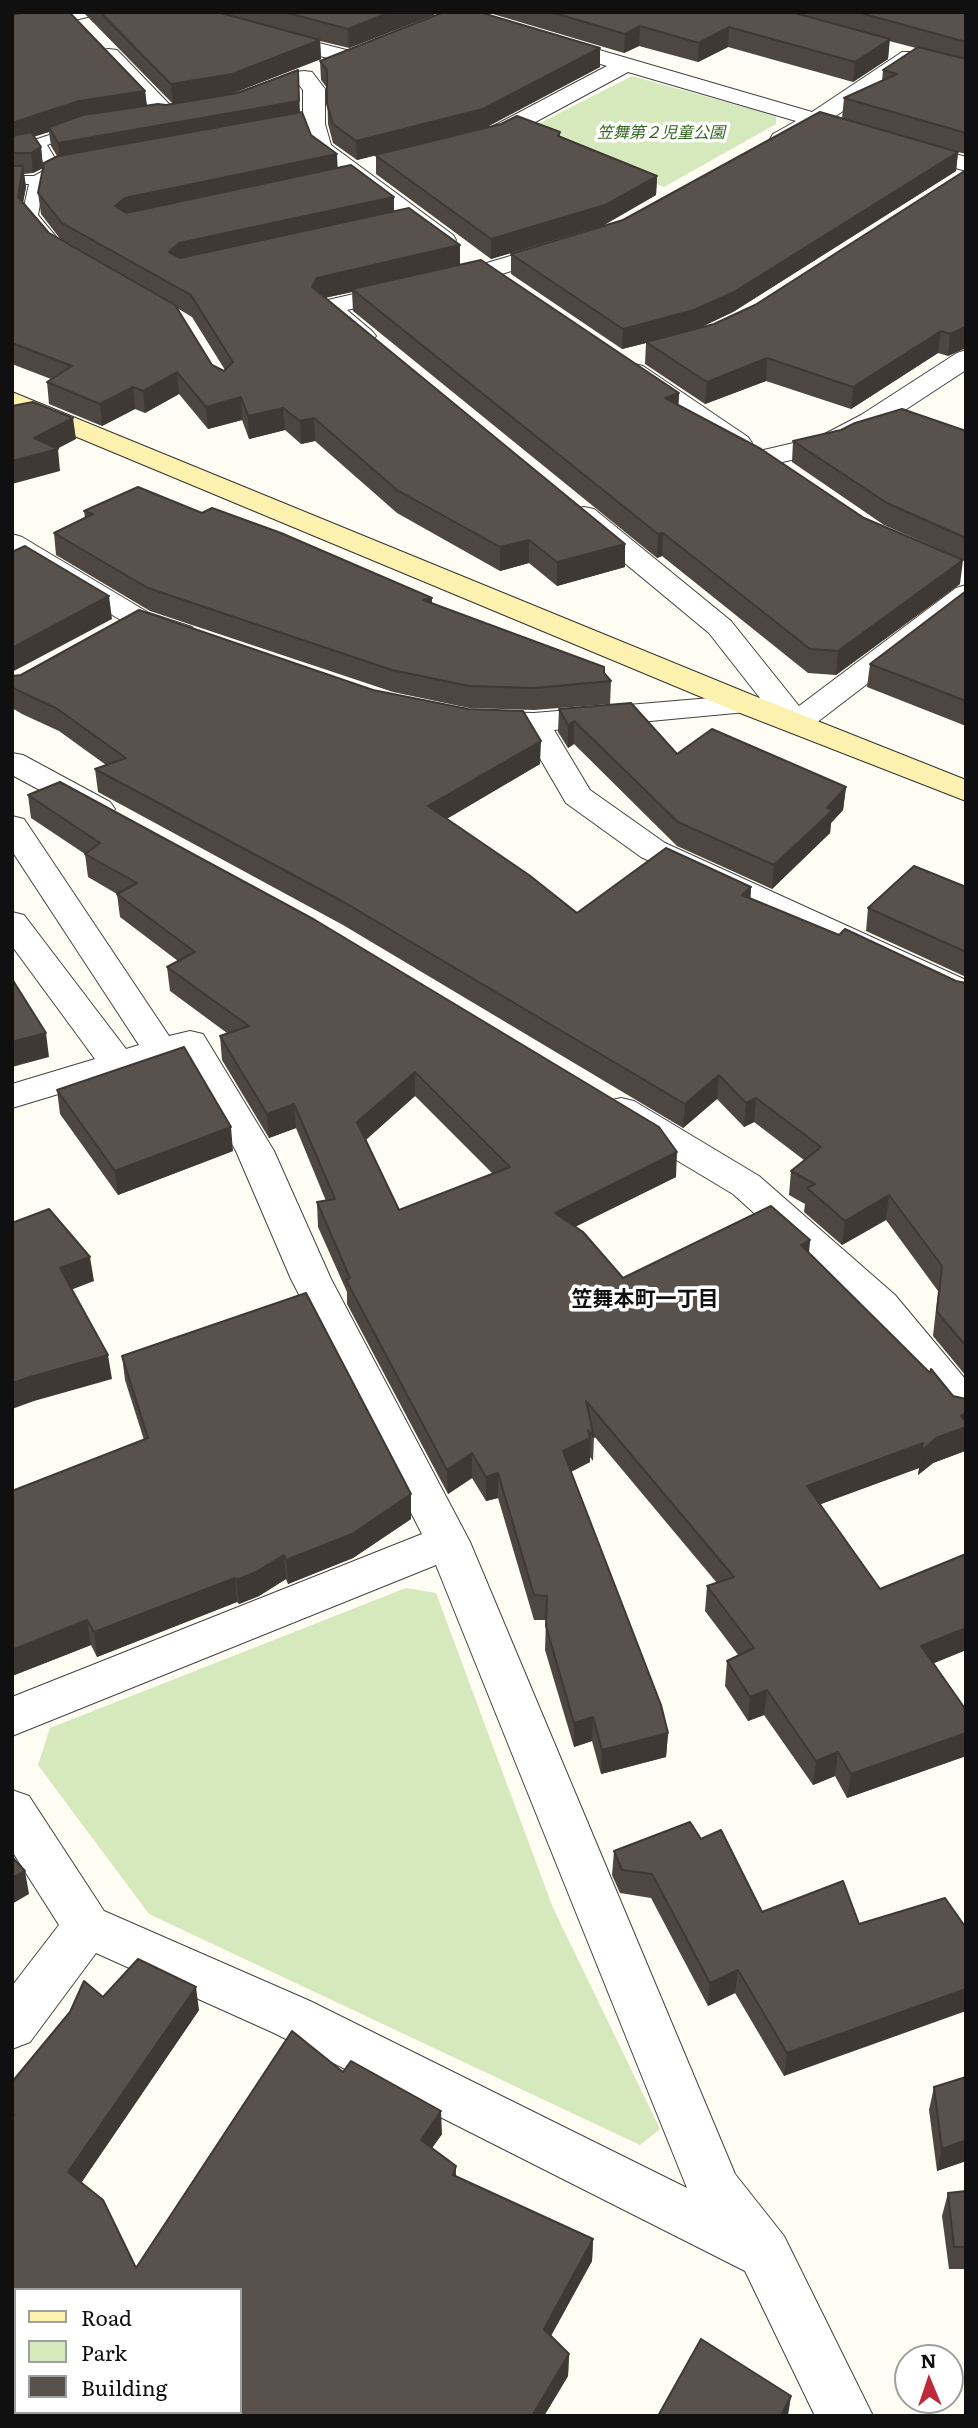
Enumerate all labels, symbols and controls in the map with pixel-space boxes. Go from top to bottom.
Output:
park label: 笠舞第２児童公園 [597,123,725,143]
district label: 笠舞本町一丁目 [572,1287,718,1313]
legend [14,2288,242,2414]
text: Road [81,2301,132,2332]
text: Park [81,2336,127,2367]
north arrow [894,2344,964,2414]
text: N [920,2346,937,2374]
text: Building [81,2371,167,2402]

